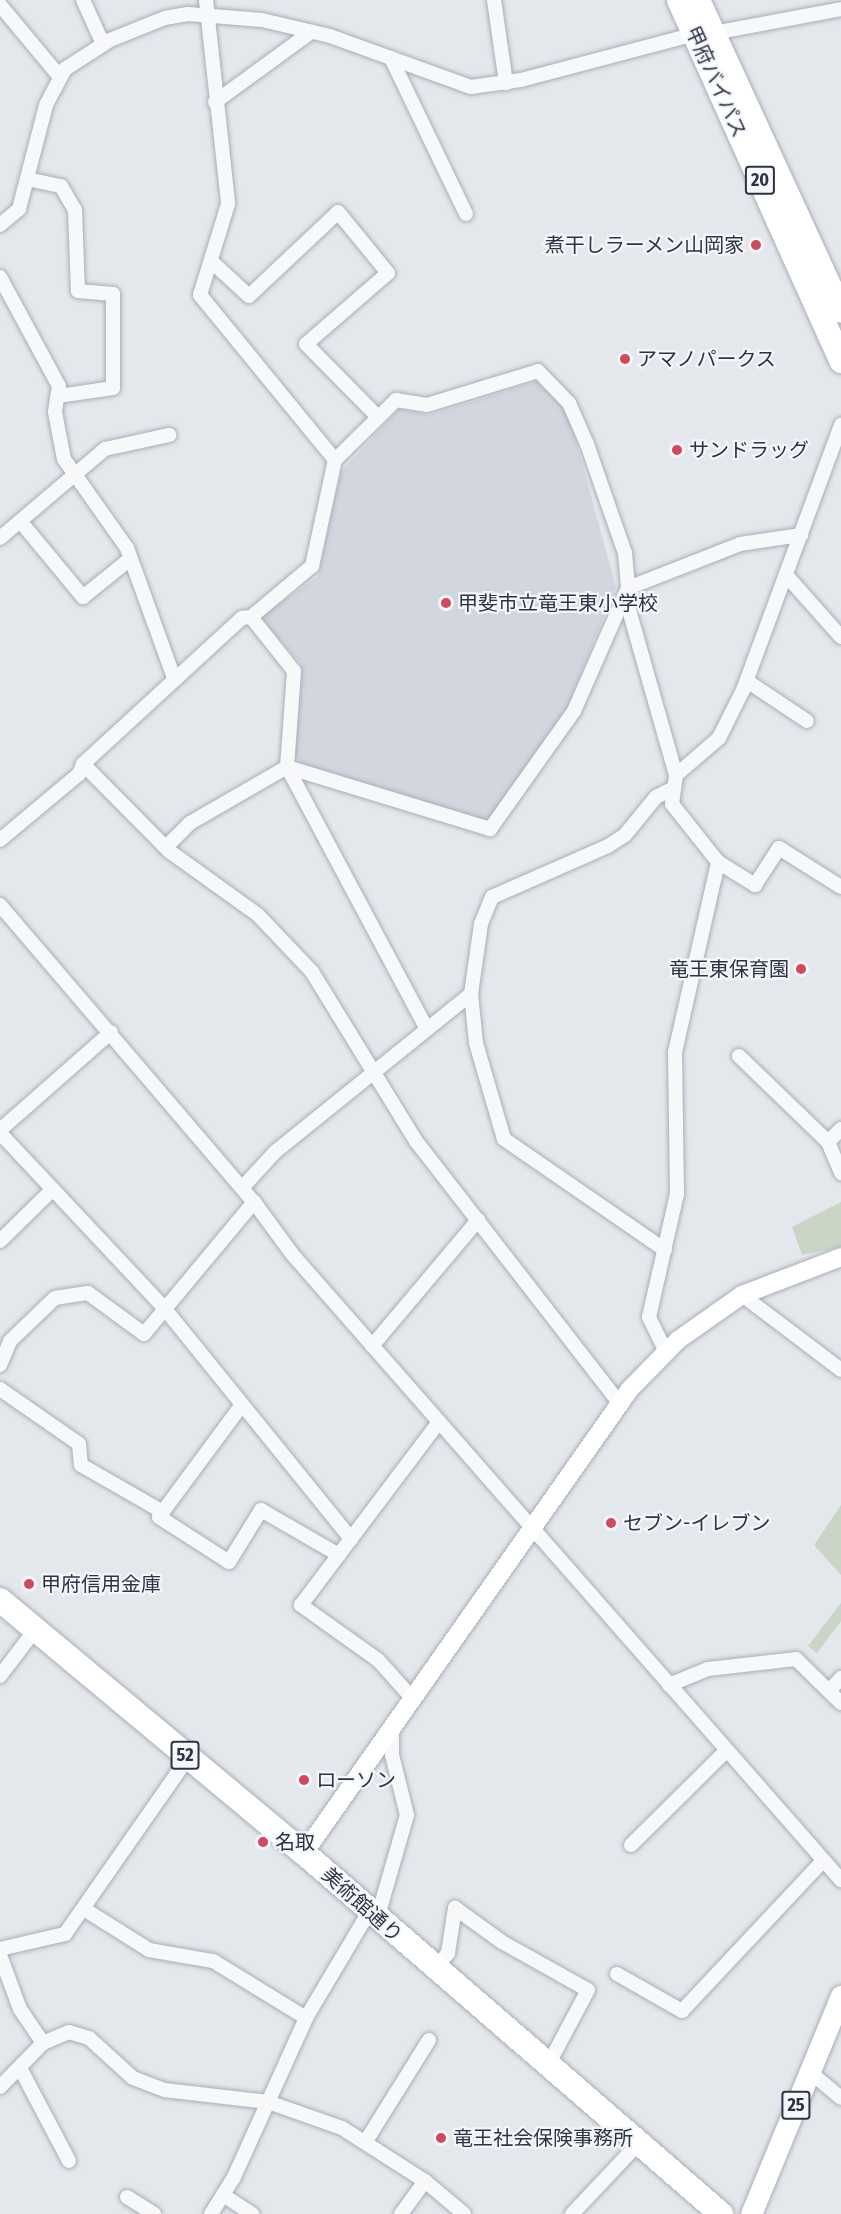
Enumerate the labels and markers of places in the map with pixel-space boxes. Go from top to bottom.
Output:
place label: 煮干しラーメン山岡家 [544,233,744,257]
marker: 煮干しラーメン山岡家 [749,238,763,252]
place label: アマノパークス [637,347,777,371]
marker: アマノパークス [618,352,632,366]
place label: サンドラッグ [689,438,809,462]
marker: サンドラッグ [670,443,684,457]
place label: 甲斐市立竜王東小学校 [458,591,658,615]
marker: 甲斐市立竜王東小学校 [439,596,453,610]
place label: 竜王東保育園 [669,957,789,981]
marker: 竜王東保育園 [794,962,808,976]
place label: セブン-イレブン [623,1511,770,1535]
marker: セブン-イレブン [604,1516,618,1530]
place label: 甲府信用金庫 [41,1572,161,1596]
marker: 甲府信用金庫 [22,1577,36,1591]
place label: ローソン [316,1768,396,1792]
marker: ローソン [297,1773,311,1787]
place label: 名取 [275,1830,315,1854]
marker: 名取 [256,1835,270,1849]
place label: 竜王社会保険事務所 [453,2126,633,2150]
marker: 竜王社会保険事務所 [434,2131,448,2145]

